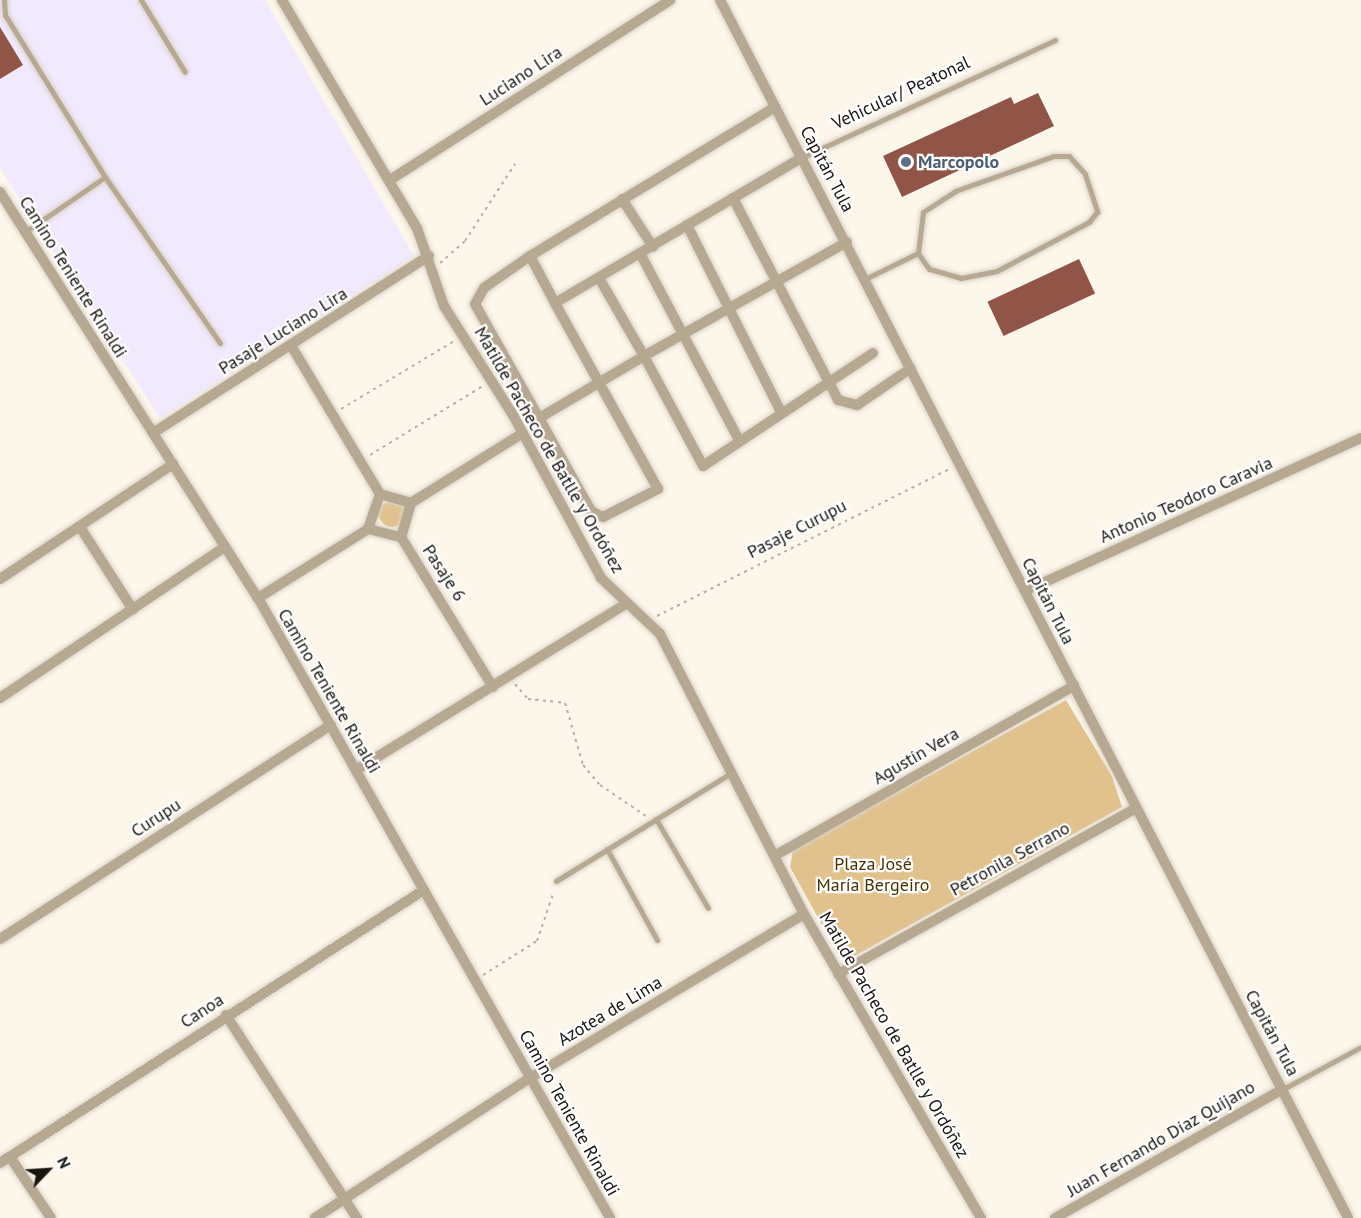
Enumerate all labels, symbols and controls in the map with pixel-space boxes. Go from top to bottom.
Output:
street label: Luciano Lira [476,41,566,111]
street label: Vehicular/ Peatonal [829,52,973,134]
street label: Capitán Tula [795,122,859,216]
place label: Marcopolo [918,151,999,173]
marker: Marcopolo [899,155,913,169]
street label: Camino Teniente Rinaldi [14,192,132,362]
street label: Pasaje Luciano Lira [215,283,351,379]
street label: Matilde Pacheco de Batlle y Ordóñez [469,323,629,577]
street label: Antonio Teodoro Caravia [1096,452,1276,548]
street label: Pasaje Curupu [744,495,850,563]
street label: Pasaje 6 [418,541,470,605]
street label: Capitán Tula [1017,554,1079,648]
street label: Camino Teniente Rinaldi [273,605,385,777]
street label: Agustín Vera [869,723,963,789]
street label: Curupu [127,794,185,842]
street label: Petronila Serrano [946,817,1074,901]
park label: Plaza José María Bergeiro [816,854,930,896]
street label: Matilde Pacheco de Batlle y Ordóñez [814,908,974,1162]
street label: Azotea de Lima [554,971,666,1051]
street label: Capitán Tula [1240,986,1304,1080]
street label: Canoa [176,989,228,1033]
street label: Camino Teniente Rinaldi [514,1026,624,1200]
street label: Juan Fernando Díaz Quijano [1063,1076,1259,1202]
north arrow [18,1140,78,1200]
text: N [53,1153,76,1171]

